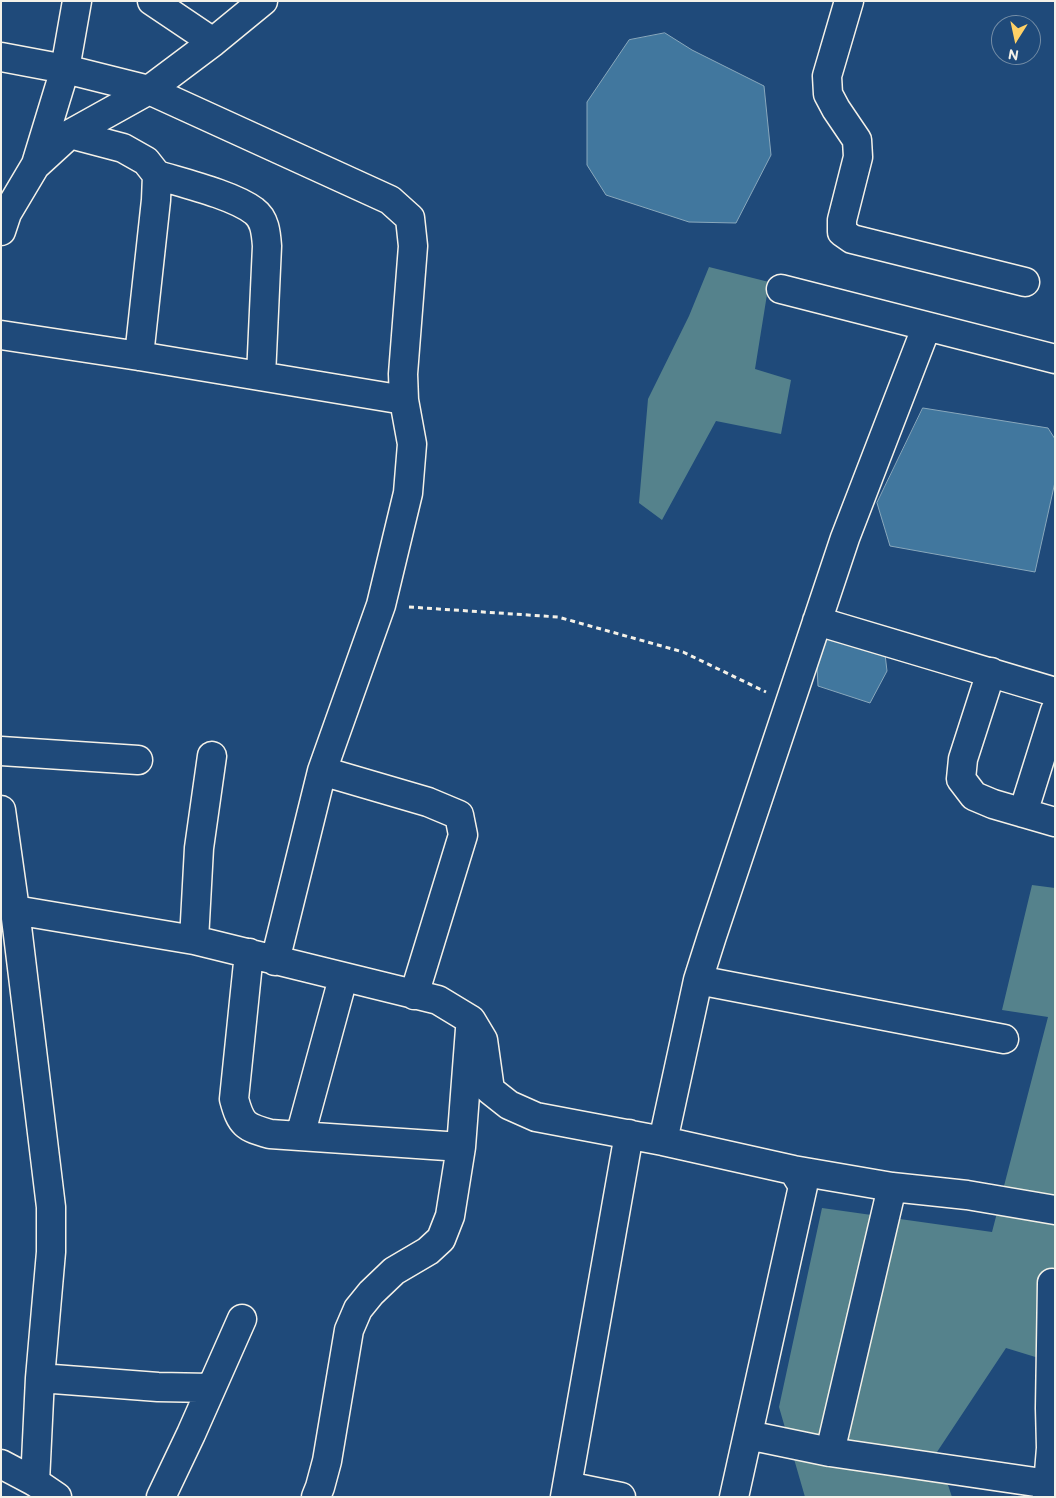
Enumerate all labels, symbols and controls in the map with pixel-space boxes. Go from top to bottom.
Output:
north arrow [991,15,1041,65]
text: N [1007,45,1020,64]

